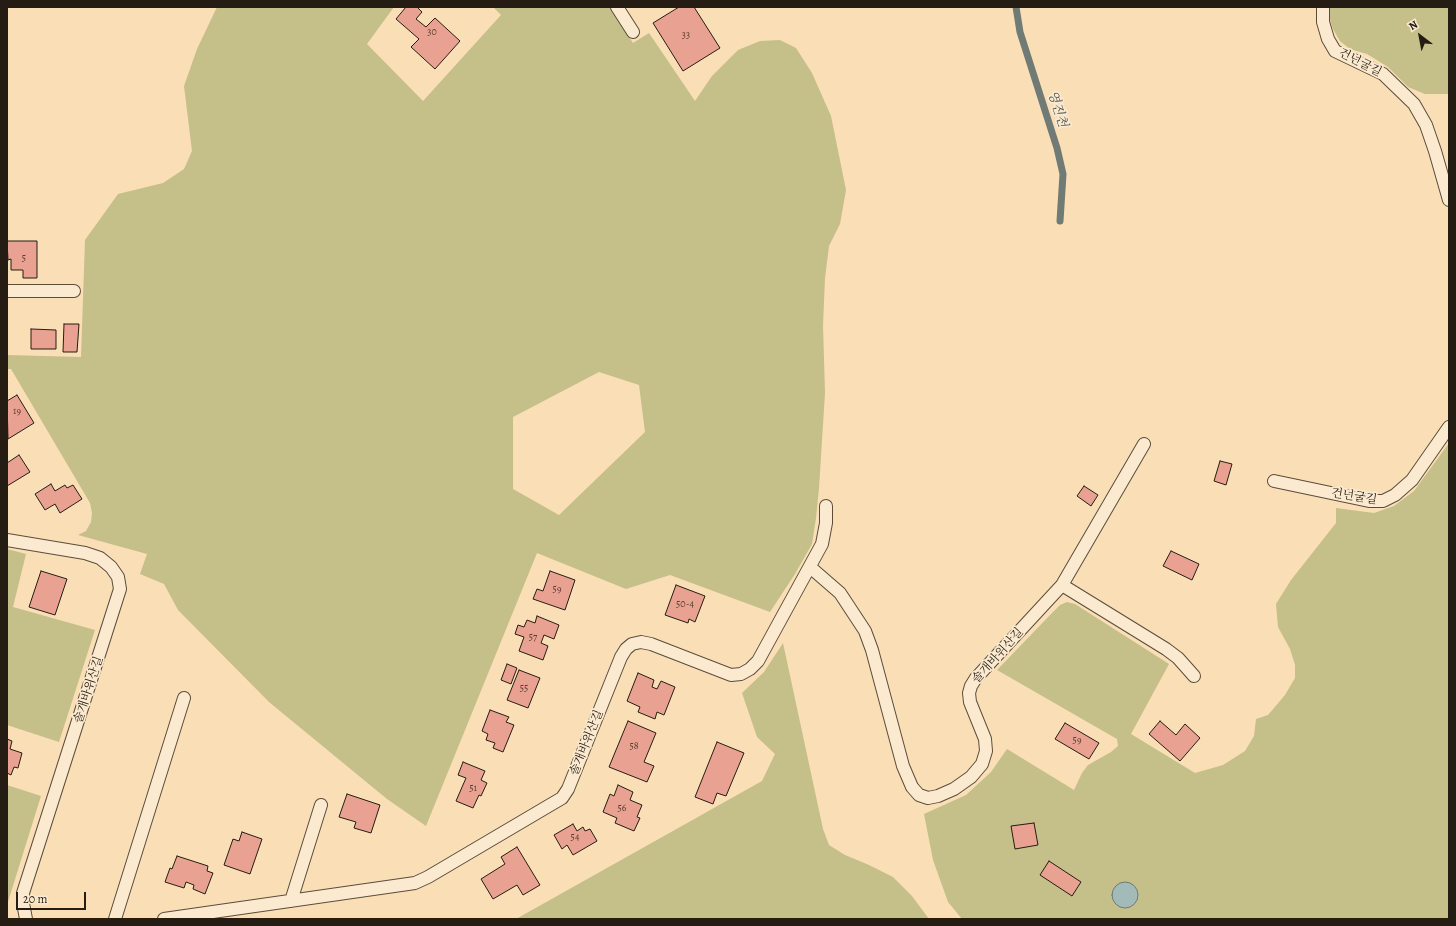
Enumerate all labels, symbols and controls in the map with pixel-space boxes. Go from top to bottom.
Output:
north arrow [1400,16,1440,56]
text: N [1406,17,1421,34]
house number: 30 [427,27,437,39]
house number: 33 [682,30,690,42]
street label: 건넌굴길 [1336,46,1384,80]
water label: 영진천 [1044,89,1070,129]
house number: 5 [22,253,26,265]
house number: 19 [13,406,21,418]
street label: 건넌굴길 [1330,486,1378,508]
house number: 59 [553,584,561,596]
house number: 50-4 [676,599,694,611]
street label: 솔개바위산길 [969,625,1027,687]
house number: 57 [529,632,537,644]
street label: 솔개바위산길 [71,655,107,725]
house number: 55 [520,683,528,695]
street label: 솔개바위산길 [567,708,607,778]
house number: 59 [1073,735,1081,747]
house number: 58 [629,741,639,753]
house number: 51 [469,783,477,795]
house number: 56 [618,803,626,815]
house number: 54 [571,832,579,844]
scale bar [18,884,88,910]
text: 20 m [23,891,47,907]

